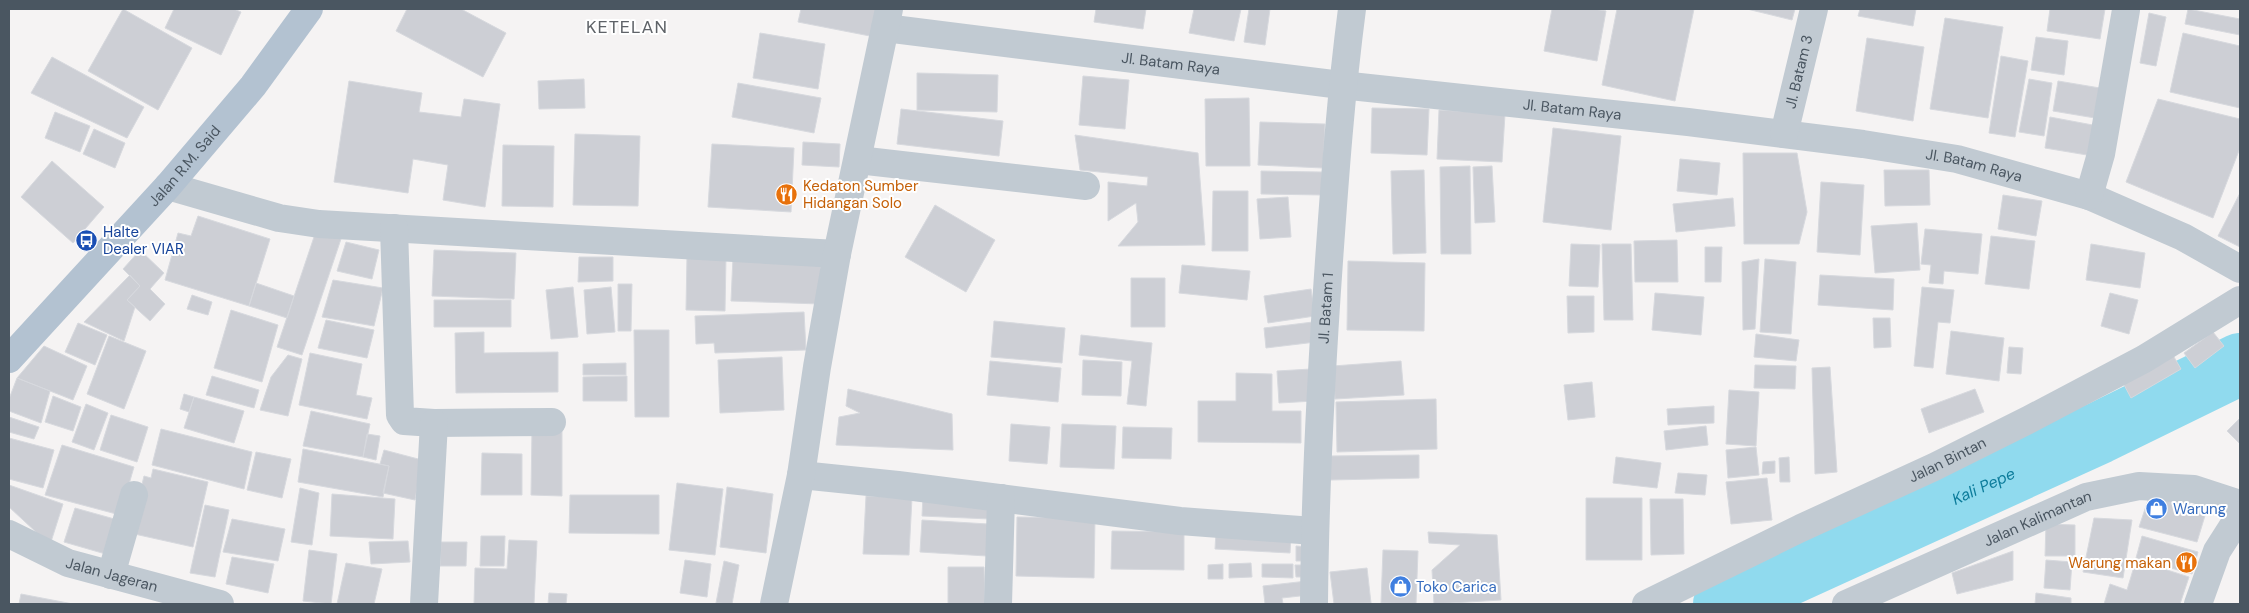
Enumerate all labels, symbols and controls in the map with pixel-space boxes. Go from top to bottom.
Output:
district label: KETELAN [586,15,668,39]
street label: Jl. Batam 3 [1780,33,1817,111]
street label: Jl. Batam Raya [1120,48,1221,80]
street label: Jl. Batam Raya [1522,94,1622,125]
street label: Jalan R.M. Said [144,121,225,211]
street label: Jl. Batam Raya [1924,144,2025,187]
place label: Kedaton Sumber Hidangan Solo [803,176,919,213]
restaurant icon: Kedaton Sumber Hidangan Solo [775,183,799,207]
place label: Halte Dealer VIAR [103,222,184,259]
bus stop icon: Halte Dealer VIAR [75,229,99,253]
street label: Jl. Batam 1 [1314,272,1338,344]
street label: Jalan Bintan [1905,433,1989,487]
water label: Kali Pepe [1948,462,2018,509]
street label: Jalan Kalimantan [1981,486,2093,551]
shop icon: Warung [2145,497,2169,521]
place label: Warung [2173,499,2226,519]
restaurant icon: Warung makan [2175,551,2199,575]
street label: Jalan Jageran [63,553,160,597]
place label: Warung makan [2068,553,2171,573]
shop icon: Toko Carica [1388,575,1412,599]
place label: Toko Carica [1416,577,1497,597]

